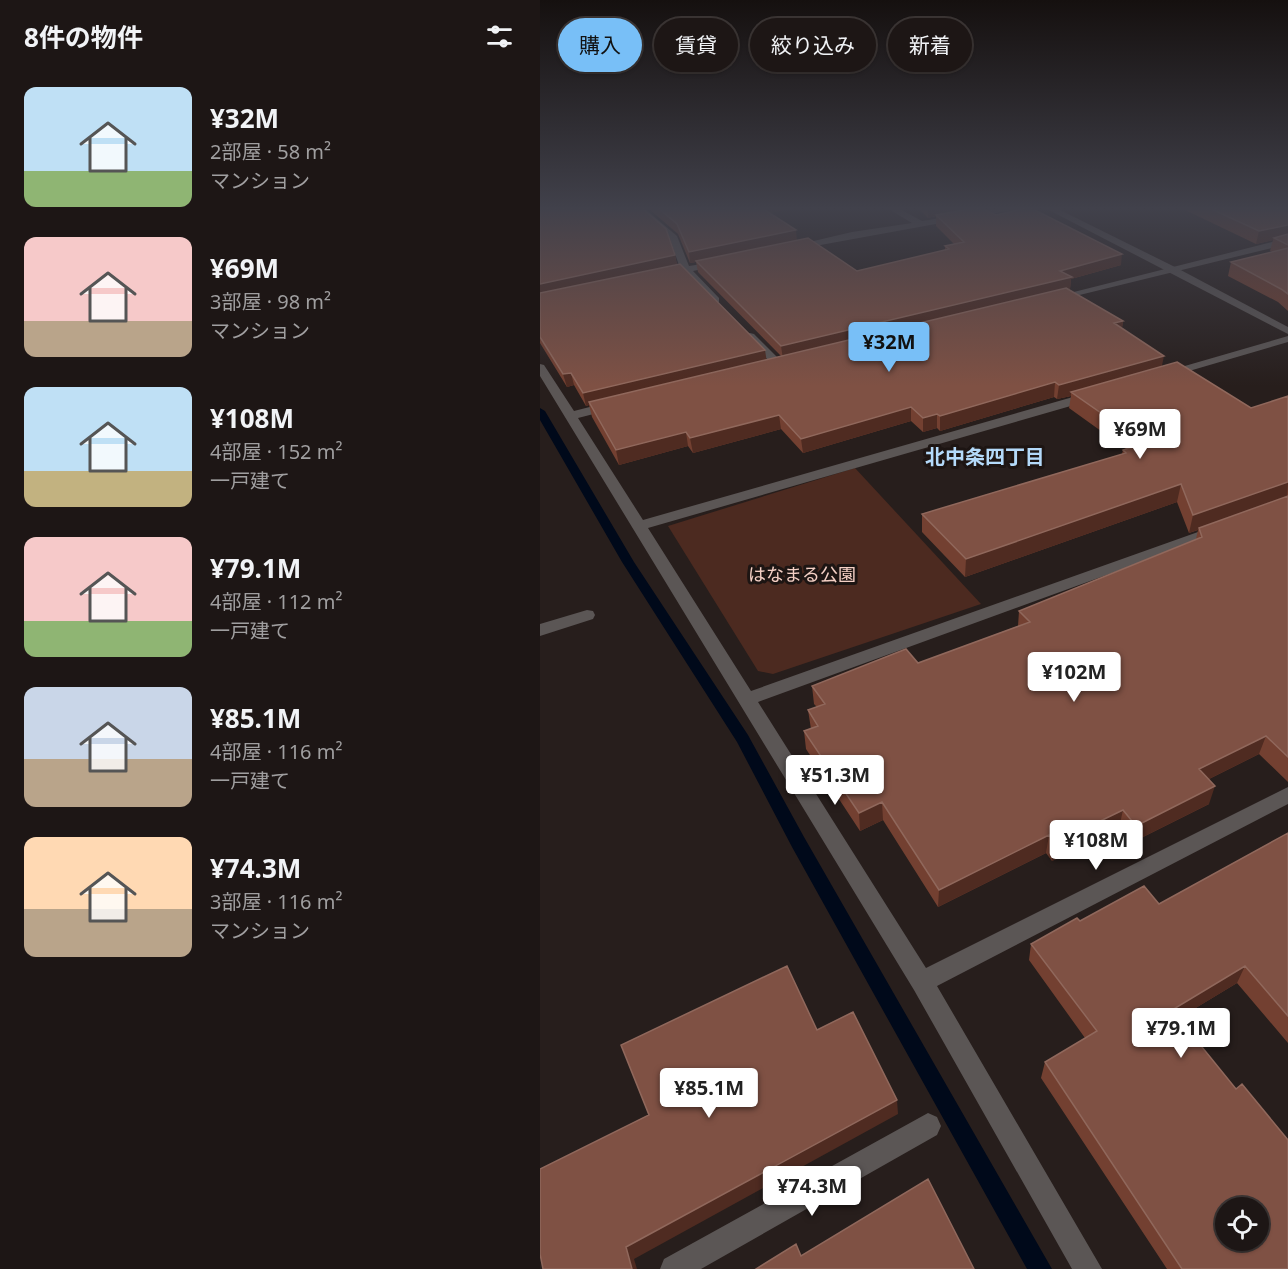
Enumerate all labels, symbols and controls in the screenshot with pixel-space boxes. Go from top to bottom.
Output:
chip: 購入 [558,18,642,72]
chip: 賃貸 [654,18,738,72]
chip: 絞り込み [750,18,876,72]
chip: 新着 [888,18,972,72]
text: 8件の物件 [24,19,143,55]
icon: filters [483,20,516,53]
text: ¥32M [210,100,279,136]
icon: home [72,111,144,183]
text: 2部屋 · 58 m² [210,138,331,165]
text: マンション [210,167,310,194]
text: ¥69M [210,250,279,286]
icon: home [72,261,144,333]
text: 3部屋 · 98 m² [210,288,331,315]
text: マンション [210,317,310,344]
pin: ¥32M [853,322,925,373]
text: ¥32M [862,328,916,355]
text: ¥108M [210,400,294,436]
pin: ¥69M [1104,409,1176,460]
icon: home [72,411,144,483]
text: ¥69M [1113,415,1167,442]
text: 4部屋 · 152 m² [210,438,342,465]
district label: 北中条四丁目 [925,443,1045,470]
text: 一戸建て [210,467,290,494]
text: ¥79.1M [210,550,301,586]
icon: home [72,561,144,633]
park label: はなまる公園 [748,562,856,586]
text: 4部屋 · 112 m² [210,588,342,615]
text: 一戸建て [210,617,290,644]
pin: ¥102M [1032,652,1116,703]
text: ¥102M [1042,658,1106,685]
text: ¥85.1M [210,700,301,736]
icon: home [72,711,144,783]
text: 4部屋 · 116 m² [210,738,342,765]
pin: ¥51.3M [786,755,884,806]
text: ¥51.3M [800,761,870,788]
text: 一戸建て [210,767,290,794]
pin: ¥108M [1054,820,1138,871]
text: ¥108M [1064,826,1128,853]
text: ¥74.3M [210,850,301,886]
icon: home [72,861,144,933]
text: 3部屋 · 116 m² [210,888,342,915]
text: マンション [210,917,310,944]
pin: ¥79.1M [1132,1008,1230,1059]
text: ¥79.1M [1146,1014,1216,1041]
pin: ¥85.1M [660,1068,758,1119]
text: ¥85.1M [674,1074,744,1101]
pin: ¥74.3M [763,1166,861,1217]
text: ¥74.3M [777,1172,847,1199]
map controls [1215,1197,1269,1251]
button: locate [1215,1197,1269,1251]

